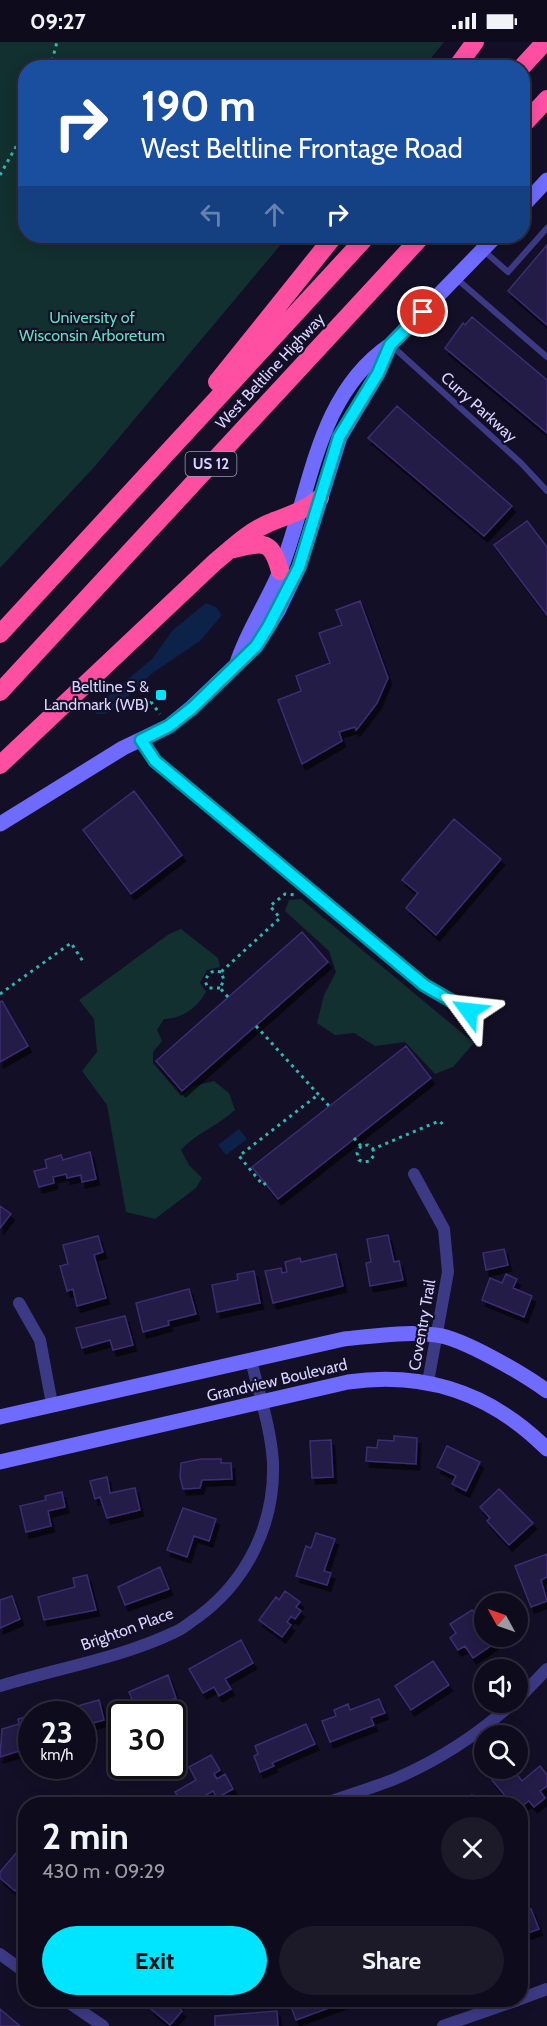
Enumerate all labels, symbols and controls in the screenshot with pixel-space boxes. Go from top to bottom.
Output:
text: 09:27 [30,8,86,35]
text: 190 m [141,80,256,132]
icon: right [42,84,120,162]
text: West Beltline Frontage Road [141,132,463,165]
icon: left [195,198,228,231]
icon: ahead [258,198,291,231]
icon: right [321,198,354,231]
pin [397,286,448,337]
icon: arrive [406,295,439,328]
park label: University of Wisconsin Arboretum [19,308,165,345]
street label: West Beltline Highway [212,309,328,433]
street label: Curry Parkway [437,368,521,446]
road number: US 12 [186,452,236,476]
place label: Beltline S & Landmark (WB) [44,677,149,714]
marker: Beltline S & Landmark (WB) [154,688,168,702]
position arrow [437,979,501,1043]
street label: Coventry Trail [405,1278,439,1372]
street label: Grandview Boulevard [205,1355,349,1405]
north arrow [474,1593,528,1647]
map controls [474,1593,528,1779]
street label: Brighton Place [78,1603,176,1655]
button: sound [474,1659,528,1713]
speed limit sign: 30 [108,1701,186,1779]
text: 23 [41,1714,73,1751]
button: search [474,1725,528,1779]
text: km/h [41,1746,73,1764]
text: 2 min [42,1814,129,1858]
button: close [441,1817,504,1880]
text: 430 m · 09:29 [42,1859,165,1883]
button: Exit [42,1926,267,1995]
button: Share [279,1926,504,1995]

